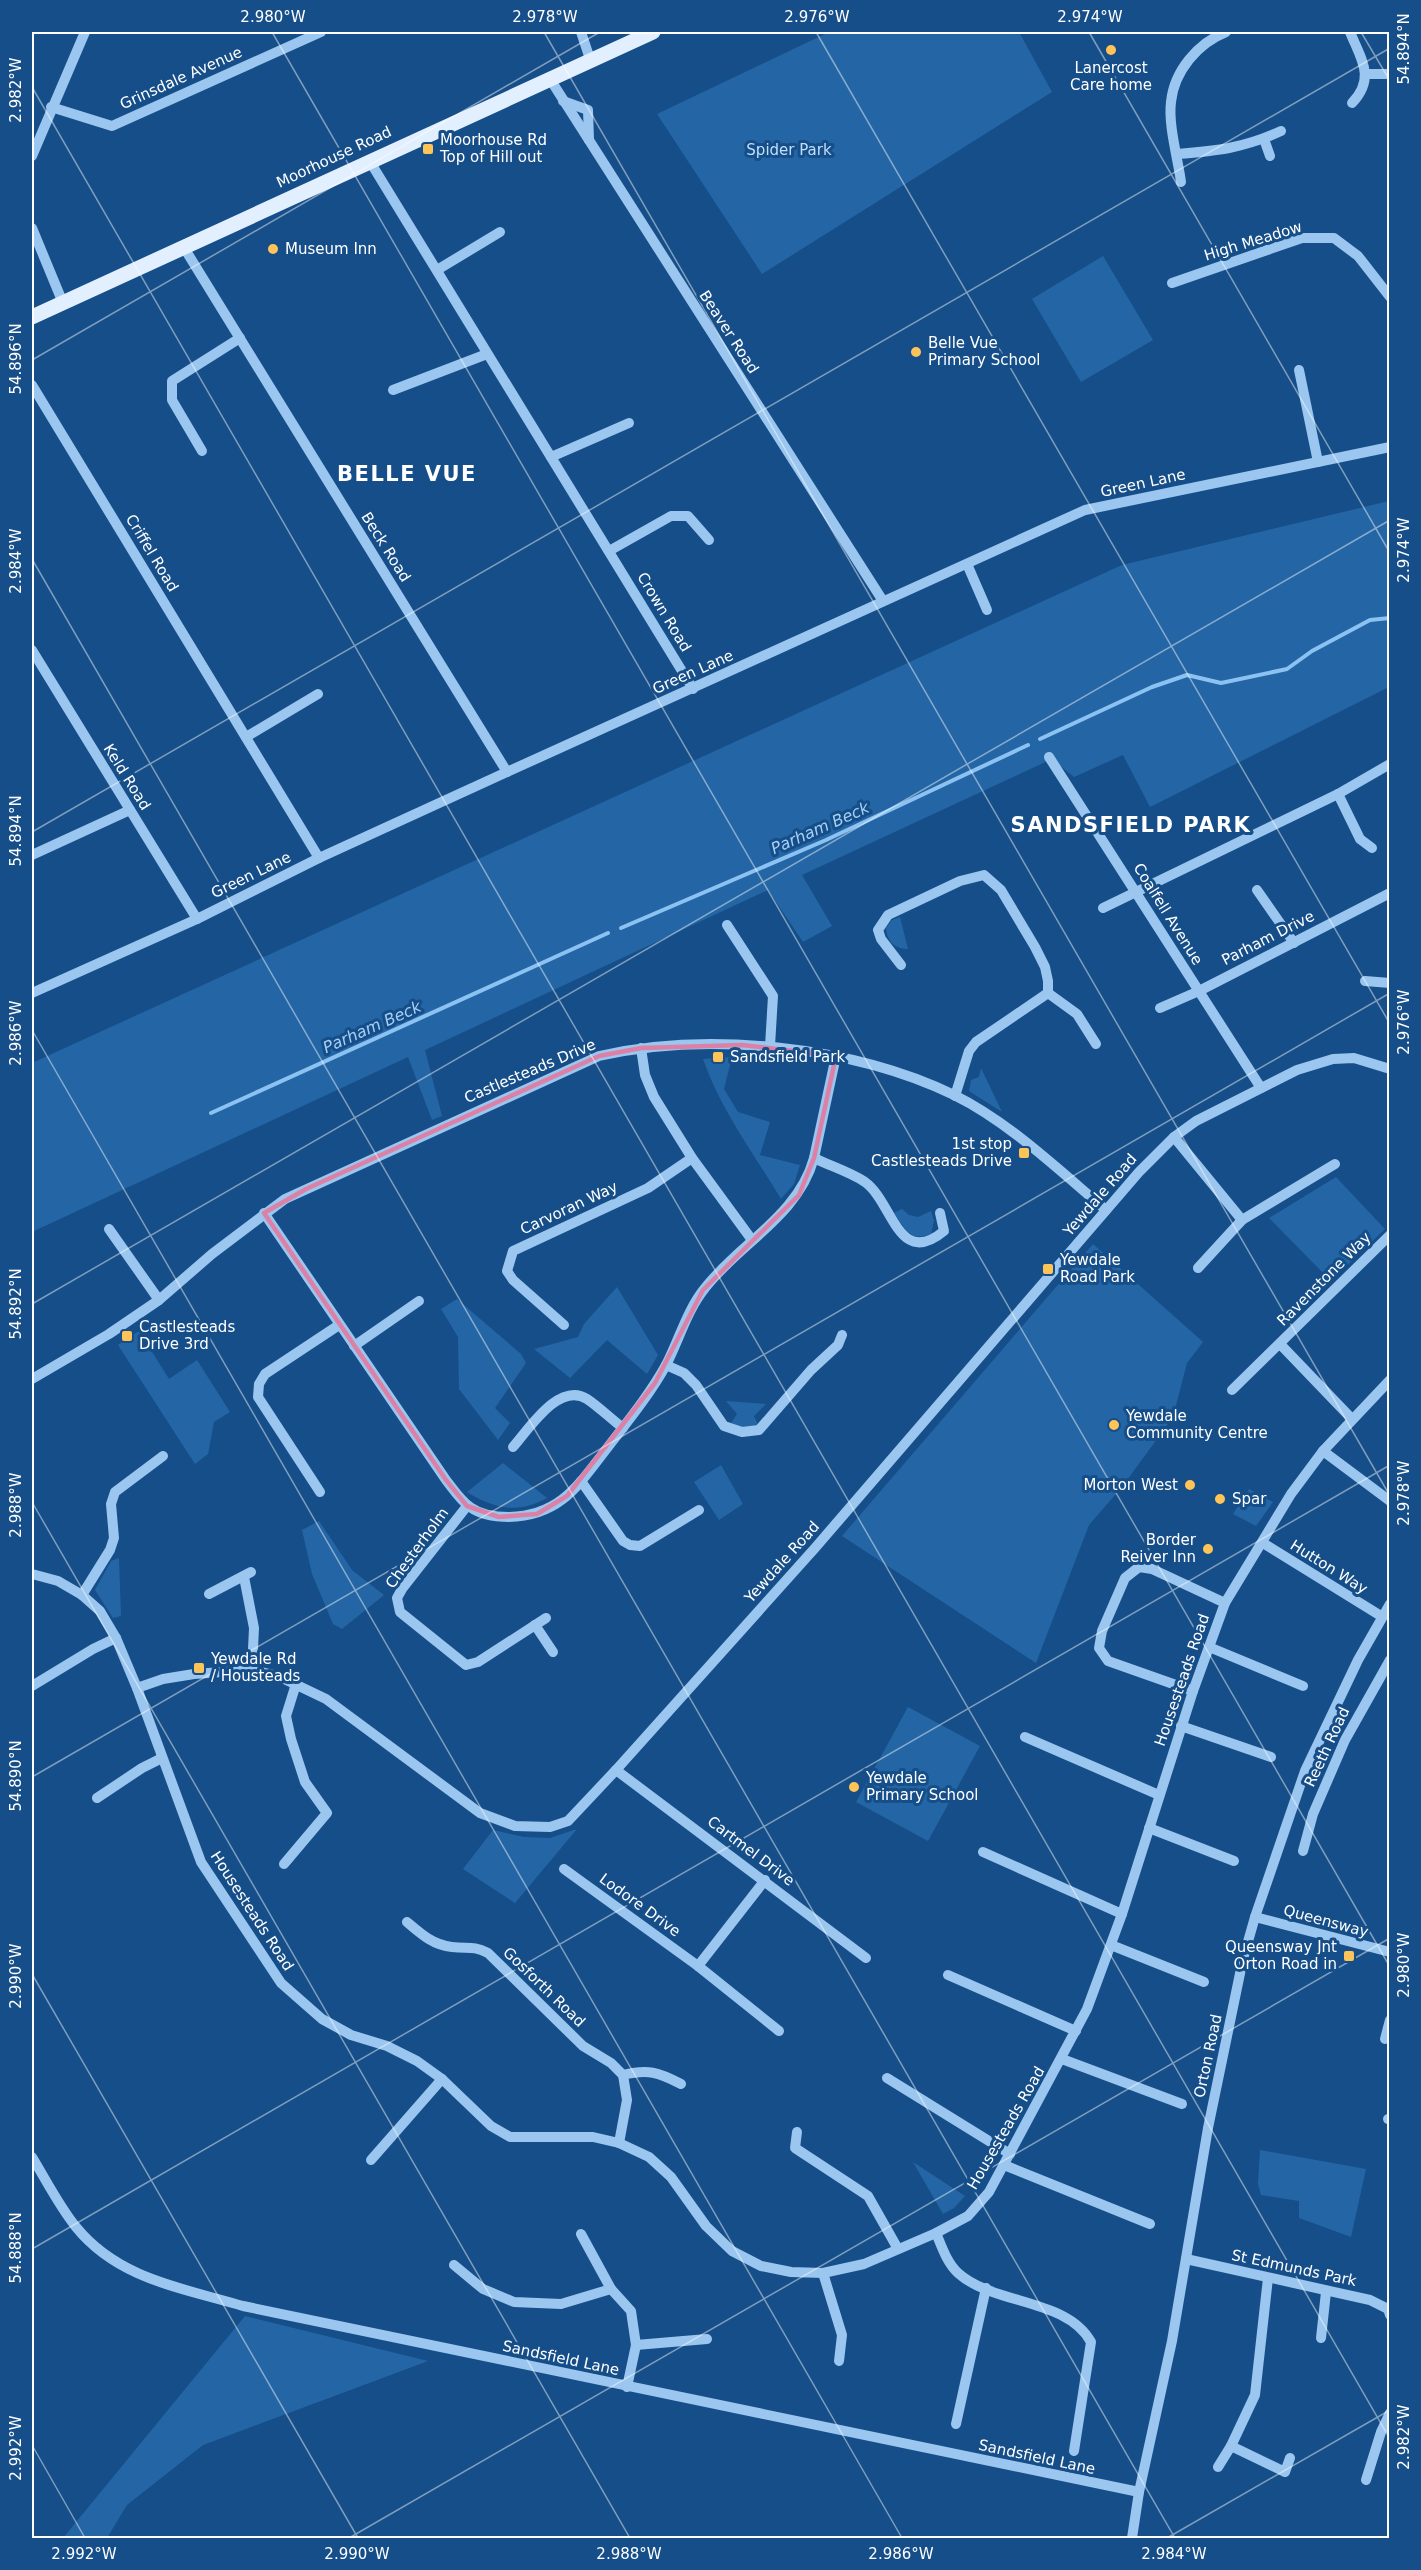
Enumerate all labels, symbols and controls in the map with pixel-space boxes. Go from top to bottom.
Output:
text: 2.980°W [240,8,306,26]
text: 2.978°W [512,8,578,26]
text: 2.976°W [784,8,850,26]
text: 2.974°W [1057,8,1123,26]
text: 54.894°N [1395,13,1413,85]
street label: Grinsdale Avenue [117,43,245,113]
marker: Lanercost Care home [1104,43,1118,57]
text: 2.982°W [7,57,25,123]
place label: Lanercost Care home [1070,59,1152,94]
street label: Moorhouse Road [274,122,394,192]
place label: Moorhouse Rd Top of Hill out [439,131,547,166]
park label: Spider Park [746,141,832,159]
marker: Moorhouse Rd Top of Hill out [421,142,435,156]
street label: High Meadow [1202,218,1304,264]
place label: Museum Inn [285,240,377,258]
marker: Museum Inn [266,242,280,256]
street label: Beaver Road [695,287,763,377]
text: 54.896°N [7,323,25,395]
place label: Belle Vue Primary School [928,334,1041,369]
marker: Belle Vue Primary School [909,345,923,359]
district label: BELLE VUE [337,462,477,486]
street label: Green Lane [1099,465,1187,501]
street label: Beck Road [357,509,415,585]
street label: Criffel Road [122,511,182,595]
text: 2.974°W [1395,517,1413,583]
text: 2.984°W [7,528,25,594]
street label: Crown Road [633,569,695,655]
street label: Green Lane [650,646,736,698]
street label: Keld Road [100,741,154,813]
text: 54.894°N [7,795,25,867]
water label: Parham Beck [768,798,873,858]
district label: SANDSFIELD PARK [1011,813,1251,837]
street label: Green Lane [208,848,294,902]
street label: Coalfell Avenue [1130,860,1206,968]
street label: Parham Drive [1219,907,1317,969]
text: 2.976°W [1395,989,1413,1055]
water label: Parham Beck [320,997,425,1057]
text: 2.986°W [7,1000,25,1066]
street label: Castlesteads Drive [462,1035,598,1107]
place label: Sandsfield Park [730,1048,845,1066]
marker: Sandsfield Park [711,1050,725,1064]
place label: 1st stop Castlesteads Drive [871,1135,1012,1170]
marker: 1st stop Castlesteads Drive [1017,1146,1031,1160]
street label: Yewdale Road [1059,1150,1141,1241]
street label: Carvoran Way [517,1178,621,1238]
street label: Ravenstone Way [1273,1228,1375,1330]
place label: Yewdale Road Park [1059,1251,1135,1286]
marker: Yewdale Road Park [1041,1262,1055,1276]
text: 54.892°N [7,1268,25,1340]
place label: Castlesteads Drive 3rd [139,1318,235,1353]
marker: Castlesteads Drive 3rd [120,1329,134,1343]
place label: Yewdale Community Centre [1125,1407,1268,1442]
marker: Yewdale Community Centre [1107,1418,1121,1432]
text: 2.978°W [1395,1460,1413,1526]
text: 2.988°W [7,1472,25,1538]
place label: Morton West [1084,1476,1178,1494]
marker: Morton West [1183,1478,1197,1492]
place label: Spar [1232,1490,1267,1508]
marker: Spar [1213,1492,1227,1506]
street label: Chesterholm [382,1504,452,1592]
street label: Yewdale Road [740,1518,823,1607]
place label: Border Reiver Inn [1120,1531,1197,1566]
street label: Hutton Way [1287,1536,1371,1598]
marker: Border Reiver Inn [1201,1542,1215,1556]
street label: Housesteads Road [1151,1611,1213,1749]
place label: Yewdale Rd / Housteads [210,1650,300,1685]
marker: Yewdale Rd / Housteads [192,1661,206,1675]
street label: Reeth Road [1301,1704,1353,1790]
text: 54.890°N [7,1740,25,1812]
place label: Yewdale Primary School [865,1769,979,1804]
marker: Yewdale Primary School [847,1780,861,1794]
street label: Cartmel Drive [704,1812,798,1890]
street label: Housesteads Road [207,1848,297,1974]
street label: Lodore Drive [596,1870,684,1940]
street label: Queensway [1281,1901,1371,1941]
text: 2.980°W [1395,1932,1413,1998]
place label: Queensway Jnt Orton Road in [1225,1938,1337,1973]
text: 2.990°W [7,1943,25,2009]
street label: Gosforth Road [499,1943,589,2031]
marker: Queensway Jnt Orton Road in [1342,1949,1356,1963]
street label: Orton Road [1190,2013,1226,2099]
street label: Housesteads Road [963,2063,1049,2193]
text: 54.888°N [7,2212,25,2284]
street label: St Edmunds Park [1230,2246,1358,2290]
street label: Sandsfield Lane [501,2337,621,2379]
text: 2.982°W [1395,2404,1413,2470]
text: 2.992°W [7,2415,25,2481]
street label: Sandsfield Lane [977,2436,1097,2478]
text: 2.992°W [51,2545,117,2563]
text: 2.990°W [324,2545,390,2563]
text: 2.988°W [596,2545,662,2563]
text: 2.986°W [868,2545,934,2563]
text: 2.984°W [1141,2545,1207,2563]

